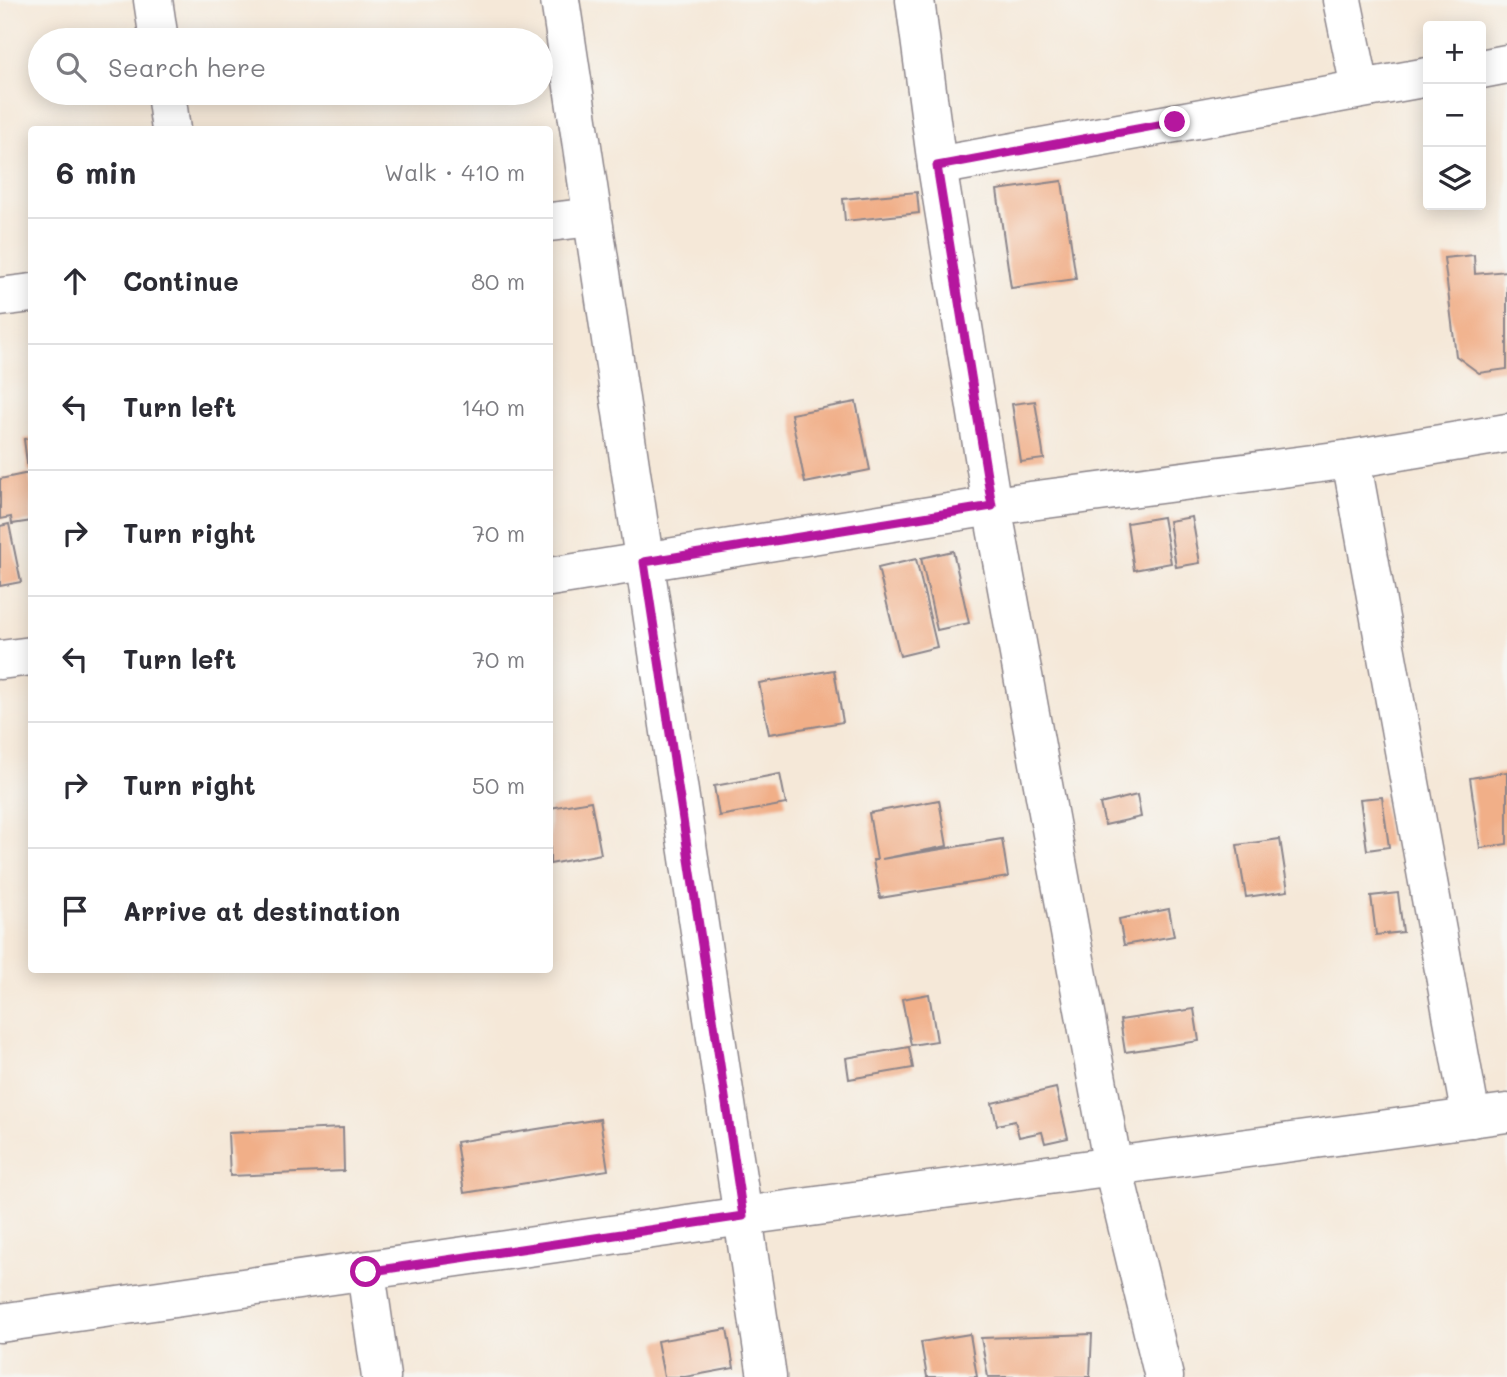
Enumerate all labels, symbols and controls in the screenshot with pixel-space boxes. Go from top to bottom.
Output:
map controls [1423,21,1486,210]
button: + [1423,21,1486,84]
search box [28,28,553,105]
icon: search [52,48,90,86]
text: Search here [108,50,266,84]
button: − [1423,84,1486,147]
route end [1159,106,1190,137]
button: layers [1423,147,1486,210]
text: 6 min [56,152,136,192]
text: Walk · 410 m [384,157,525,187]
icon: ahead [56,262,94,300]
text: Continue [123,264,239,298]
text: 80 m [471,266,525,296]
icon: left [56,388,94,426]
text: Turn left [123,390,236,424]
text: 140 m [461,392,525,422]
icon: right [56,514,94,552]
text: Turn right [123,516,256,550]
text: 70 m [472,518,525,548]
icon: left [56,640,94,678]
text: Turn left [123,642,236,676]
text: 70 m [472,644,525,674]
icon: right [56,766,94,804]
text: Turn right [123,768,256,802]
text: 50 m [472,770,525,800]
icon: arrive [56,892,94,930]
text: Arrive at destination [123,894,400,928]
route start [350,1256,381,1287]

